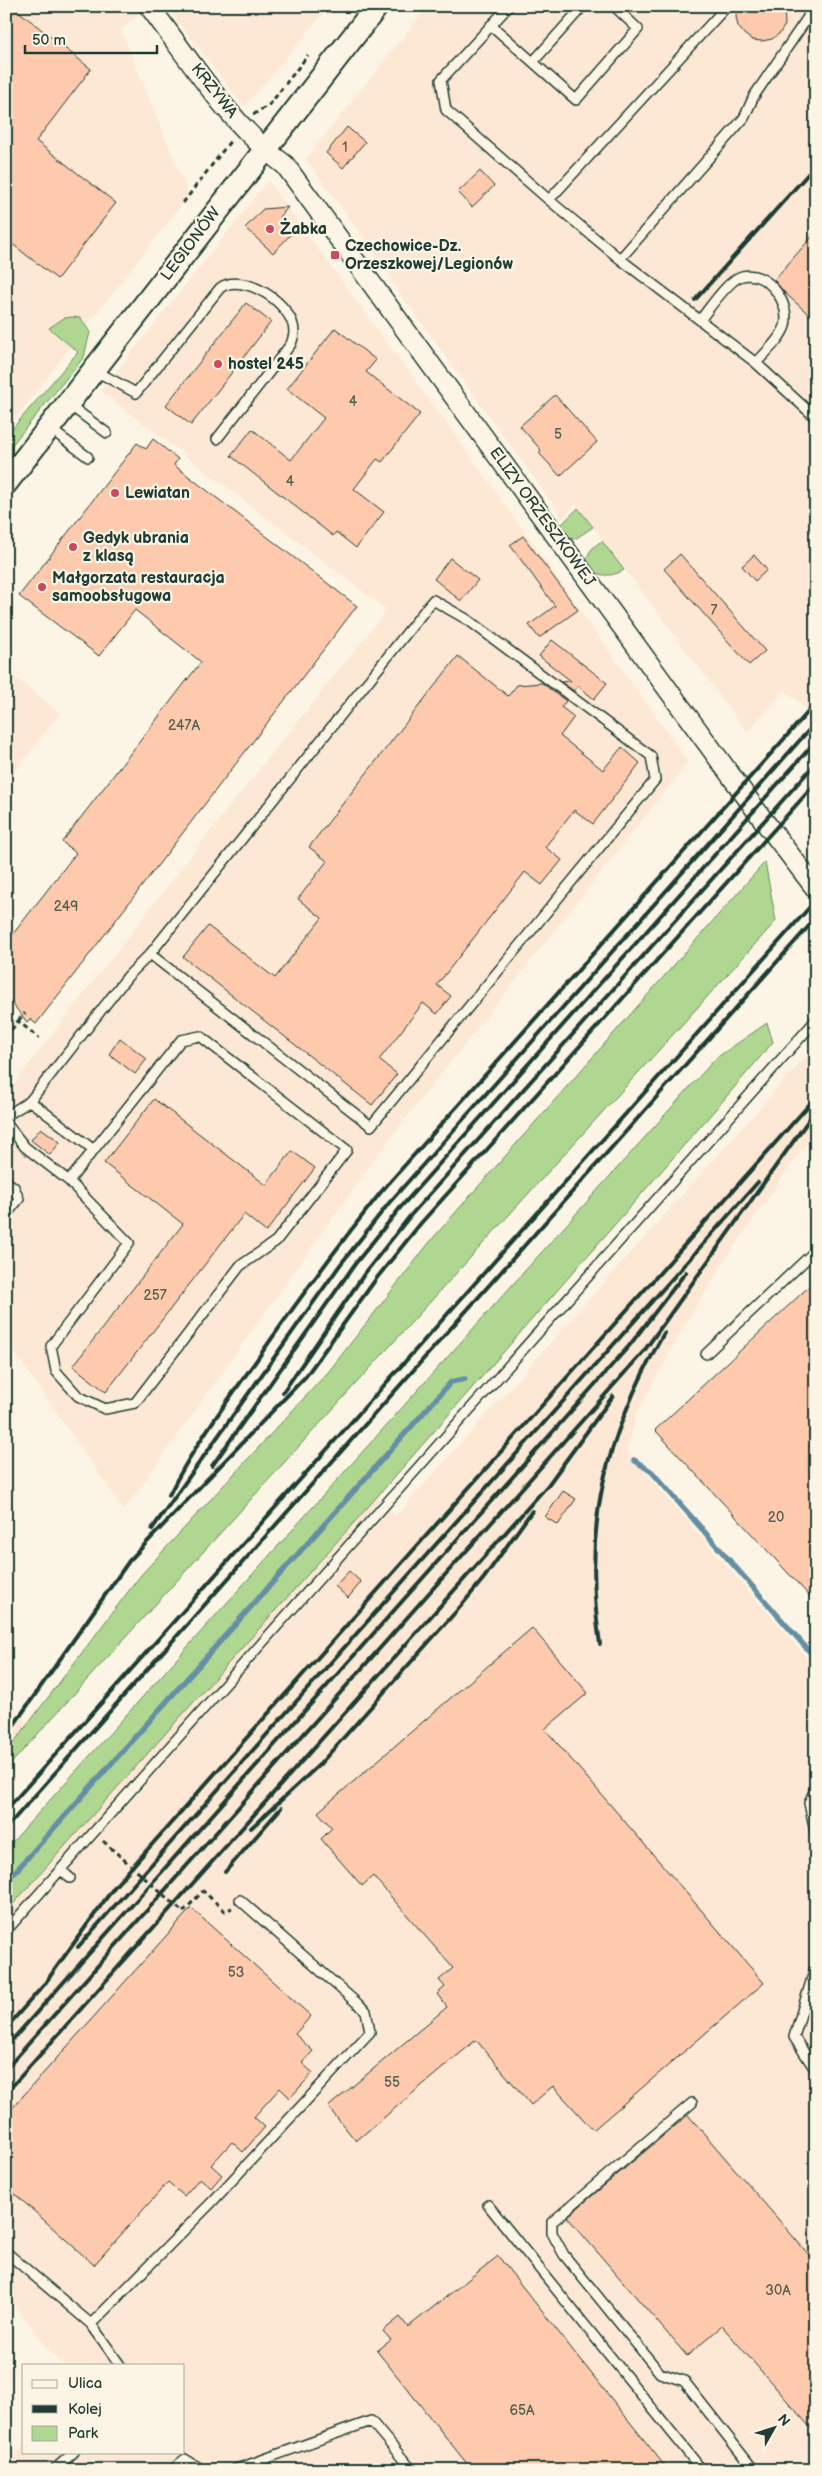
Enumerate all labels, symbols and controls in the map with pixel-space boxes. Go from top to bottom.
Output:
scale bar [25,22,158,54]
text: 50 m [32,31,66,50]
street label: KRZYWA [187,60,241,122]
house number: 1 [342,139,348,156]
street label: LEGIONÓW [156,202,225,285]
place label: Żabka [280,217,327,239]
marker: Żabka [264,223,276,235]
place label: Czechowice-Dz. Orzeszkowej/Legionów [345,237,513,274]
marker: Czechowice-Dz. Orzeszkowej/Legionów [329,249,341,261]
place label: hostel 245 [228,355,304,374]
marker: hostel 245 [212,358,224,370]
house number: 4 [349,393,358,410]
house number: 5 [554,426,562,443]
street label: ELIZY ORZESZKOWEJ [485,444,599,591]
house number: 4 [286,473,295,490]
place label: Lewiatan [125,484,190,503]
marker: Lewiatan [109,487,121,499]
place label: Gedyk ubrania z klasą [83,529,189,566]
marker: Gedyk ubrania z klasą [67,541,79,553]
place label: Małgorzata restauracja samoobsługowa [52,569,225,606]
marker: Małgorzata restauracja samoobsługowa [36,581,48,593]
house number: 7 [711,602,718,619]
house number: 247A [168,717,200,734]
house number: 249 [54,898,78,915]
house number: 257 [143,1287,167,1304]
house number: 20 [768,1509,784,1526]
house number: 53 [228,1964,244,1981]
house number: 55 [384,2074,400,2091]
house number: 30A [765,2282,791,2299]
legend [22,2364,185,2454]
text: Ulica [68,2374,102,2393]
text: Kolej [68,2400,102,2419]
house number: 65A [509,2402,535,2419]
north arrow [750,2404,800,2454]
text: N [774,2411,794,2430]
text: Park [68,2424,99,2443]

